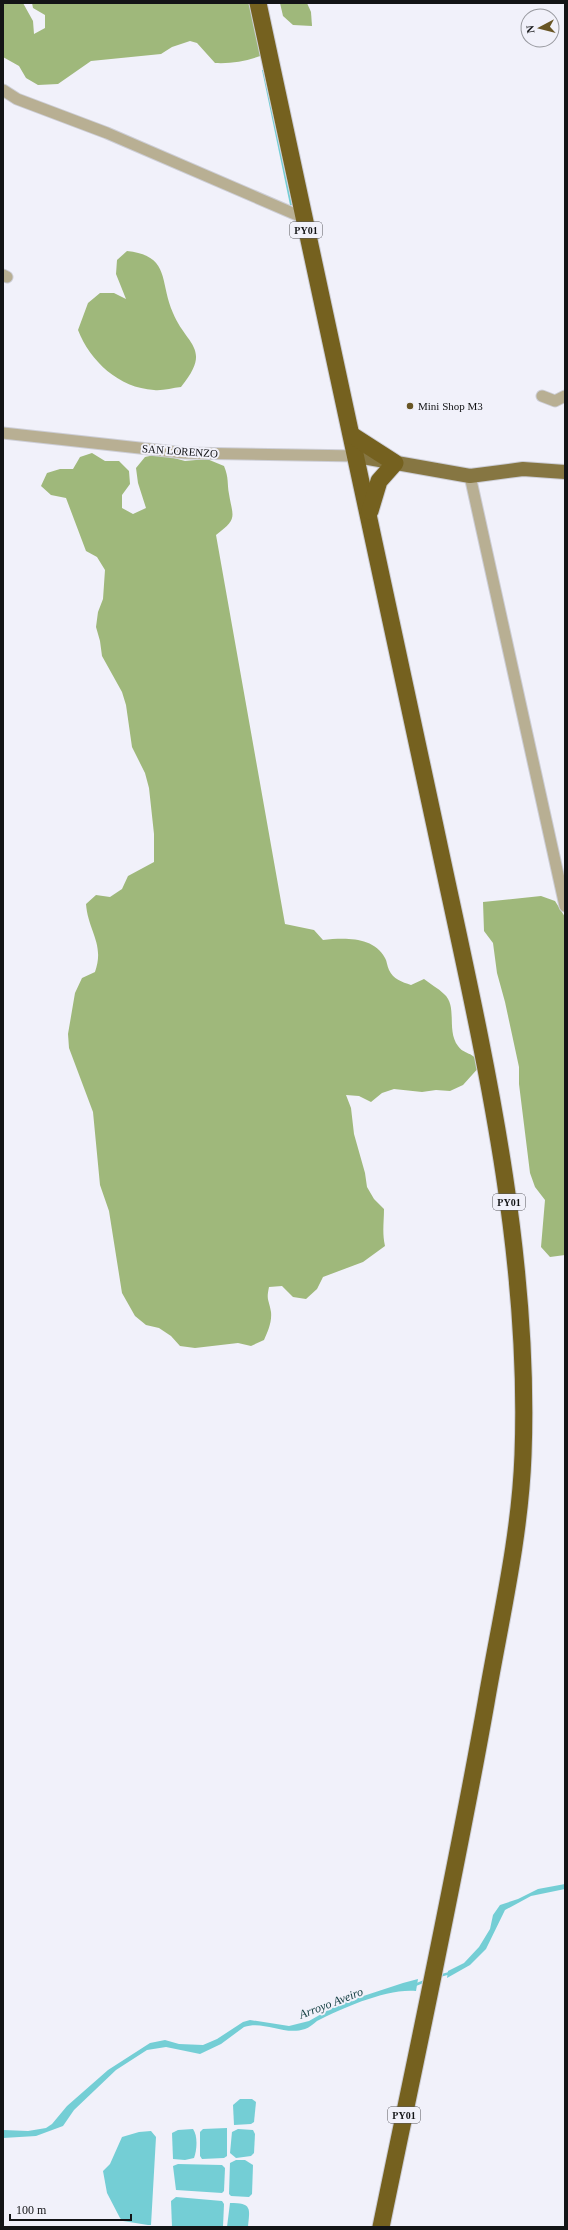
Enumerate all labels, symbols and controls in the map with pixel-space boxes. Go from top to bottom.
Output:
north arrow [520,8,560,48]
text: N [524,24,537,34]
road number: PY01 [290,222,322,238]
place label: Mini Shop M3 [418,400,483,412]
marker: Mini Shop M3 [405,401,415,411]
street label: SAN LORENZO [142,442,218,460]
road number: PY01 [493,1194,525,1210]
water label: Arroyo Aveiro [296,1984,365,2022]
road number: PY01 [388,2107,420,2123]
scale bar [10,2196,131,2222]
text: 100 m [16,2203,47,2217]

